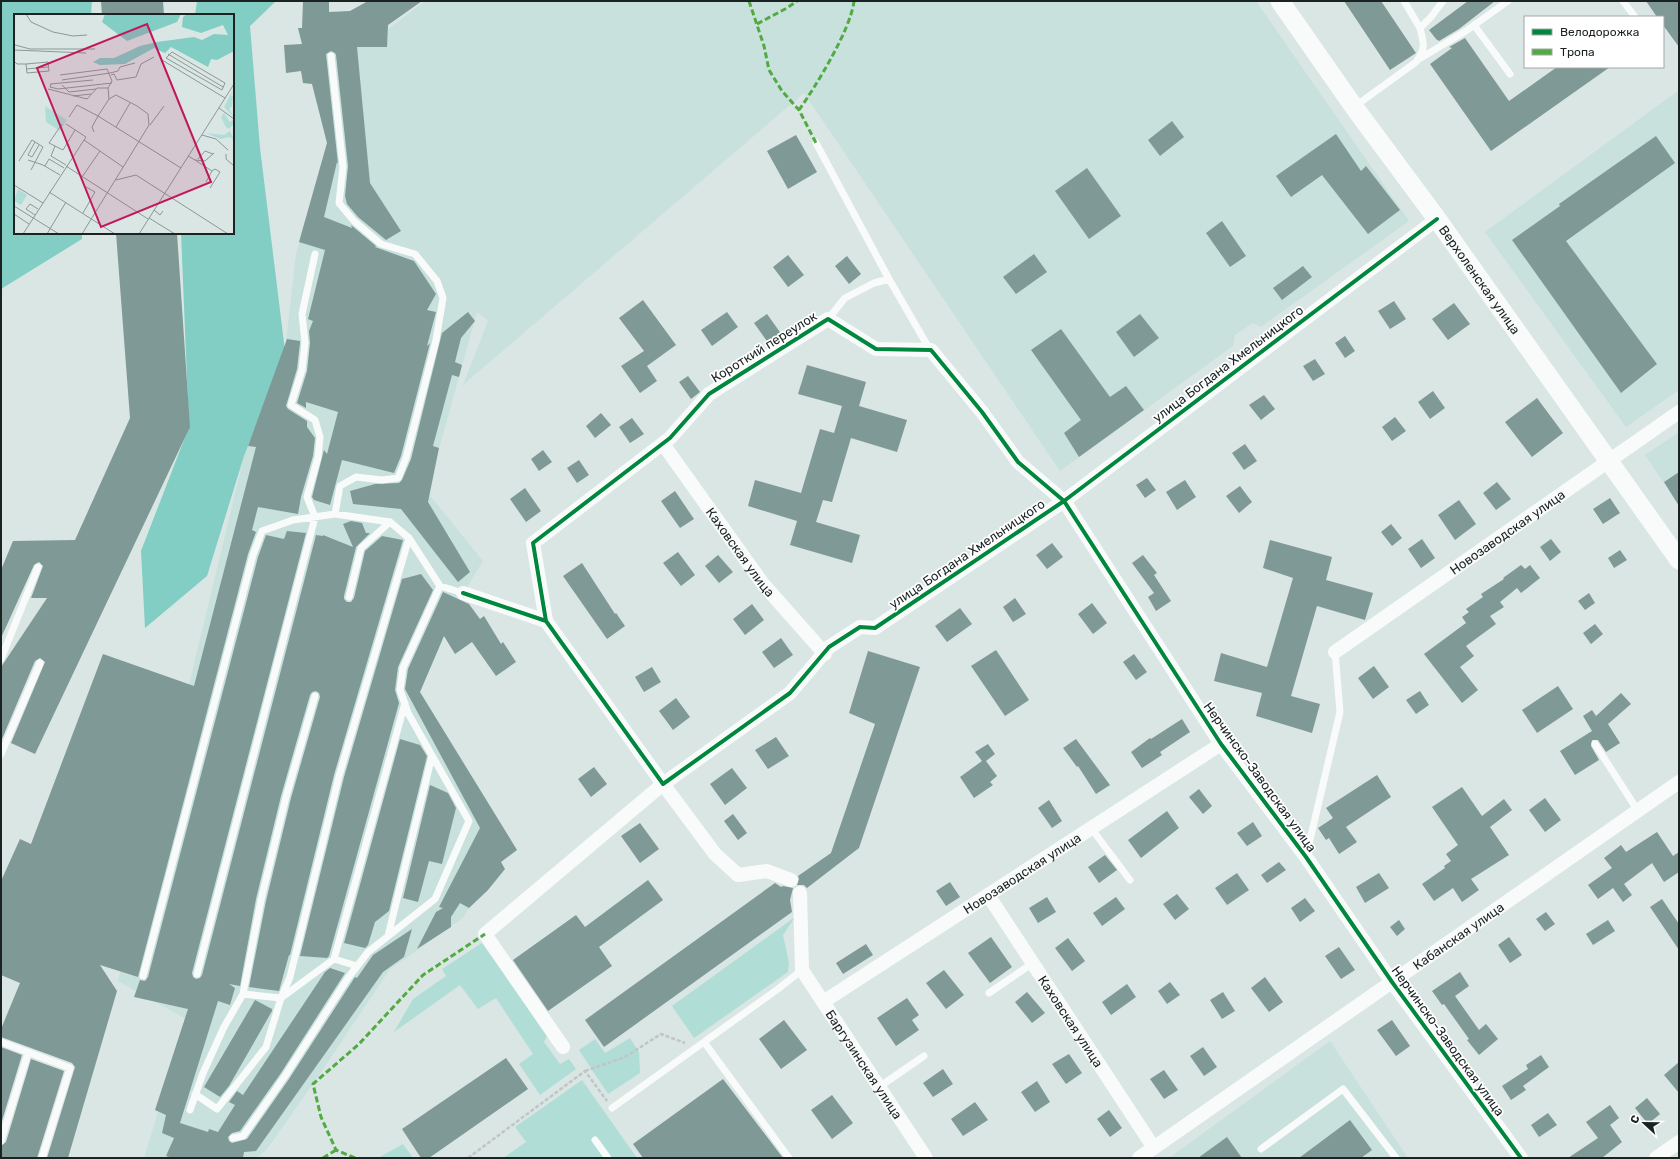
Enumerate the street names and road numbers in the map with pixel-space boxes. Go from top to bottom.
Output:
street label: Верхоленская улица [1436,222,1524,337]
street label: улица Богдана Хмельницкого [1150,302,1306,426]
street label: Короткий переулок [708,308,820,386]
street label: Новозаводская улица [1447,486,1568,577]
street label: улица Богдана Хмельницкого [886,496,1048,612]
street label: Каховская улица [703,505,778,600]
street label: Нерчинско-Заводская улица [1201,699,1319,855]
street label: Новозаводская улица [960,830,1083,917]
street label: Кабанская улица [1410,899,1507,973]
street label: Нерчинско-Заводская улица [1389,963,1507,1119]
street label: Каховская улица [1035,973,1106,1070]
street label: Баргузинская улица [823,1007,906,1122]

